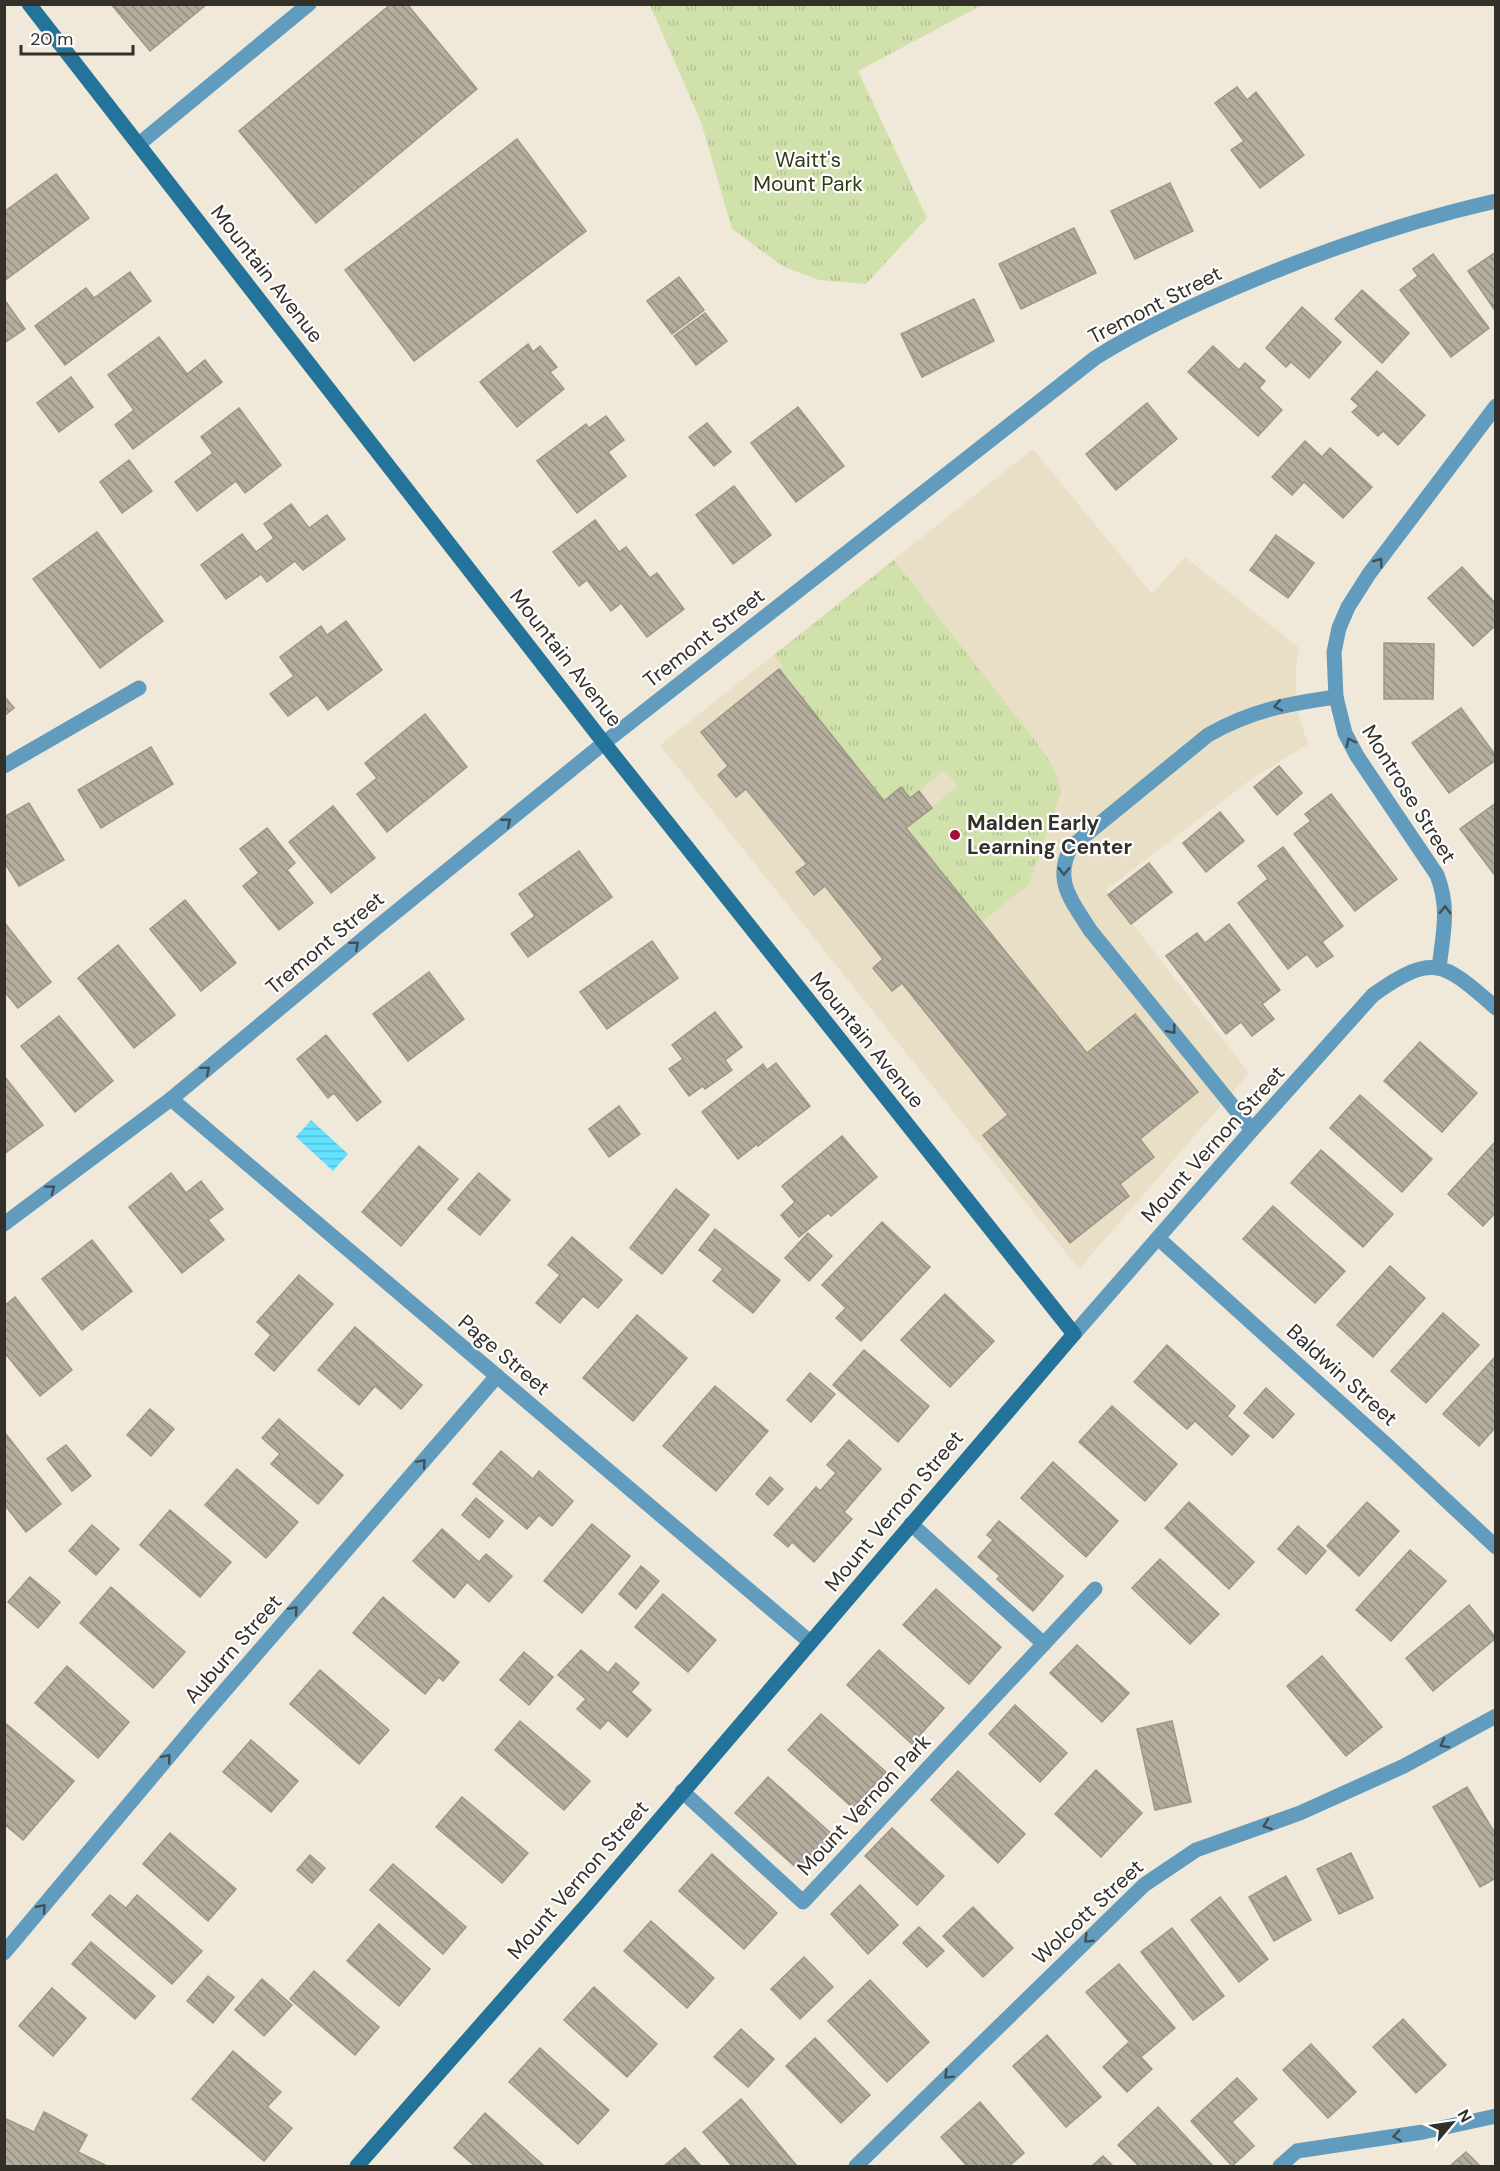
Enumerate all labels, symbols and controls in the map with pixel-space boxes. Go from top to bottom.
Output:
scale bar [21,18,134,56]
text: 20 m [30,27,73,51]
park label: Waitt's Mount Park [753,146,863,198]
street label: Mountain Avenue [204,199,330,349]
street label: Tremont Street [1083,259,1227,351]
one-way arrow [1371,557,1382,568]
street label: Tremont Street [638,582,770,694]
street label: Mountain Avenue [503,583,629,733]
one-way arrow [1274,699,1284,712]
street label: Montrose Street [1355,720,1463,868]
one-way arrow [1346,738,1357,749]
place label: Malden Early Learning Center [967,809,1132,861]
one-way arrow [500,818,511,829]
marker: Malden Early Learning Center [948,828,962,842]
one-way arrow [1058,866,1070,875]
street label: Tremont Street [260,885,390,1001]
one-way arrow [1438,905,1451,914]
one-way arrow [349,941,360,952]
street label: Mountain Avenue [803,966,931,1114]
one-way arrow [1164,1023,1175,1034]
street label: Mount Vernon Street [1135,1060,1291,1228]
one-way arrow [199,1066,210,1077]
one-way arrow [45,1185,56,1196]
street label: Page Street [452,1308,556,1402]
street label: Baldwin Street [1281,1318,1403,1432]
street label: Mount Vernon Street [818,1425,970,1597]
one-way arrow [415,1459,426,1470]
street label: Auburn Street [178,1589,288,1709]
one-way arrow [287,1607,298,1617]
street label: Mount Vernon Park [791,1728,937,1882]
one-way arrow [1440,1737,1450,1748]
one-way arrow [160,1754,171,1765]
street label: Mount Vernon Street [501,1795,655,1965]
one-way arrow [1262,1817,1273,1830]
street label: Wolcott Street [1027,1853,1149,1971]
one-way arrow [35,1904,46,1915]
one-way arrow [1084,1932,1094,1943]
one-way arrow [945,2068,956,2079]
north arrow [1422,2093,1482,2153]
text: N [1453,2106,1477,2126]
one-way arrow [1392,2130,1402,2142]

